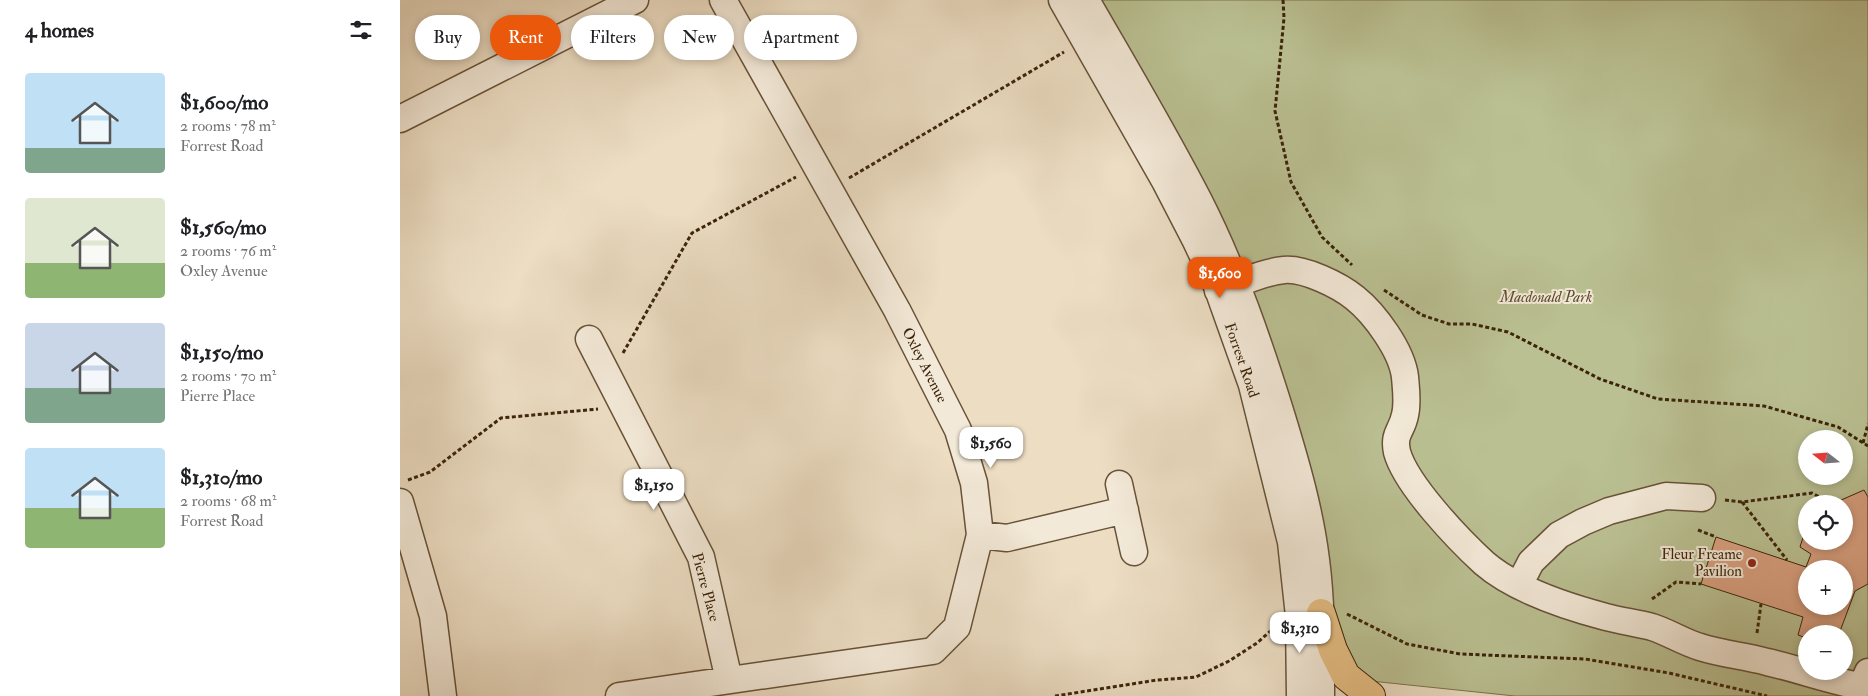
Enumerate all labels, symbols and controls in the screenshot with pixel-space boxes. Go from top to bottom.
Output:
chip: Buy [415,15,480,60]
chip: Rent [490,15,561,60]
chip: Filters [571,15,654,60]
chip: New [664,15,734,60]
chip: Apartment [744,15,857,60]
icon: filters [347,16,375,44]
text: 4 homes [25,17,94,44]
text: $1,600/mo [180,89,268,116]
icon: home [65,93,125,153]
text: 2 rooms · 78 m² [180,116,276,136]
text: Forrest Road [180,136,263,156]
text: $1,560/mo [180,214,266,241]
icon: home [65,218,125,278]
text: 2 rooms · 76 m² [180,241,276,261]
pin: $1,600 [1179,256,1261,299]
text: Oxley Avenue [180,261,268,281]
text: $1,600 [1198,263,1242,283]
park label: Macdonald Park [1499,288,1592,307]
street label: Forrest Road [1220,320,1263,401]
street label: Oxley Avenue [897,324,952,406]
text: $1,150/mo [180,339,263,366]
icon: home [65,343,125,403]
text: 2 rooms · 70 m² [180,366,276,386]
text: Pierre Place [180,386,255,406]
pin: $1,560 [950,426,1032,469]
north arrow [1798,430,1852,485]
map controls [1798,430,1853,680]
text: $1,560 [970,433,1012,453]
text: $1,310/mo [180,464,262,491]
icon: home [65,468,125,528]
pin: $1,150 [613,468,695,511]
text: $1,150 [634,475,674,495]
text: 2 rooms · 68 m² [180,491,276,511]
button: locate [1798,495,1853,550]
text: Forrest Road [180,511,263,531]
place label: Fleur Freame Pavilion [1661,545,1742,581]
street label: Pierre Place [687,551,724,624]
marker: Fleur Freame Pavilion [1746,557,1758,569]
button: + [1798,560,1853,615]
pin: $1,310 [1259,612,1341,654]
text: $1,310 [1281,618,1319,638]
button: − [1798,625,1853,680]

